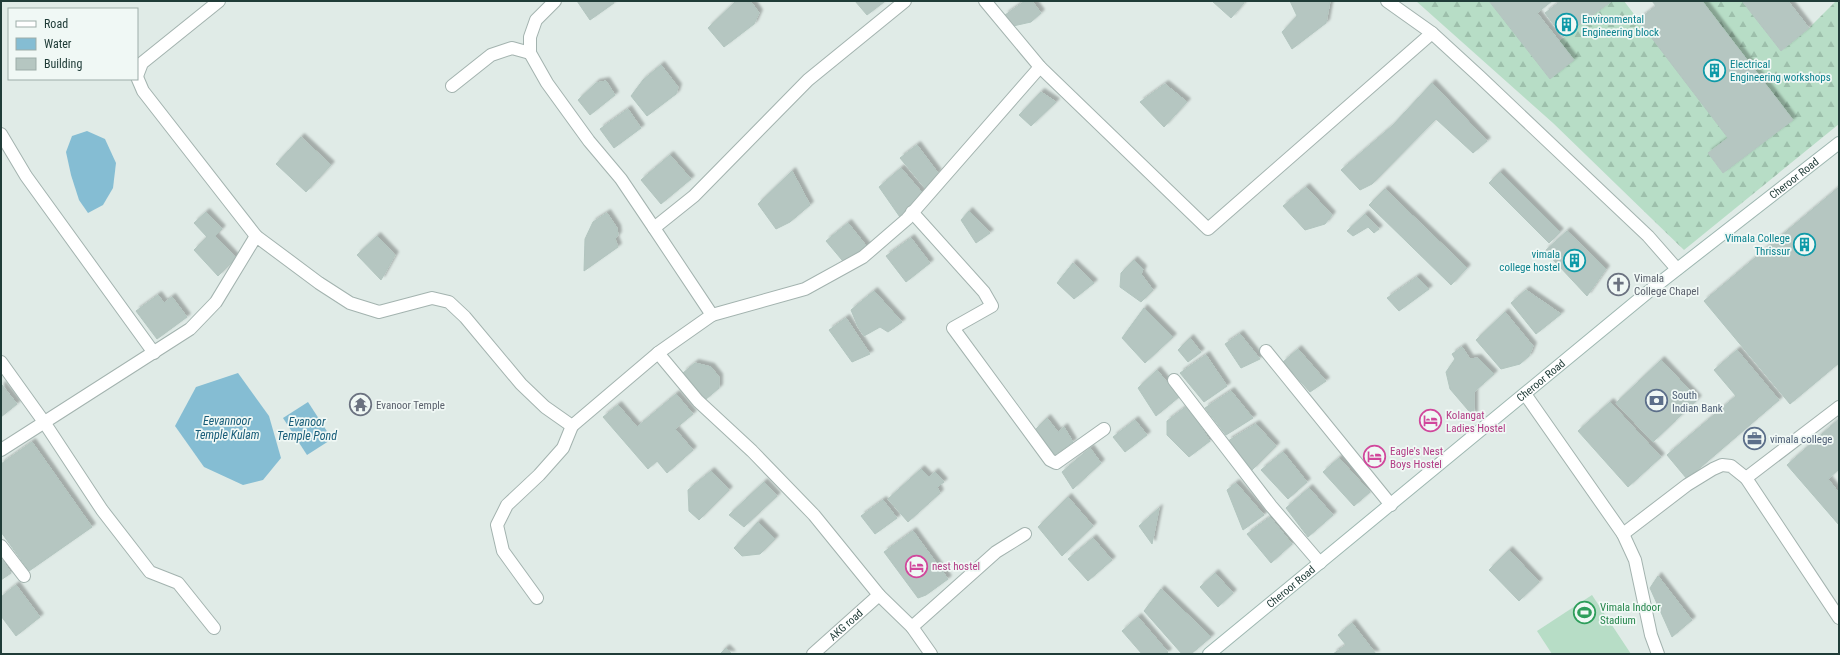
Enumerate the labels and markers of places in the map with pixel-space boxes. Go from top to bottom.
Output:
building icon: Environmental Engineering block [1554,12,1580,38]
place label: Environmental Engineering block [1582,13,1659,39]
building icon: Electrical Engineering workshops [1702,57,1728,83]
place label: Electrical Engineering workshops [1730,58,1831,84]
building icon: Vimala College Thrissur [1792,231,1818,257]
place label: Vimala College Thrissur [1725,232,1791,258]
building icon: vimala college hostel [1562,247,1588,273]
place label: vimala college hostel [1499,248,1560,274]
church icon: Vimala College Chapel [1605,271,1631,297]
place label: Vimala College Chapel [1634,272,1699,298]
bank icon: South Indian Bank [1644,388,1670,414]
place label: South Indian Bank [1672,389,1723,415]
temple icon: Evanoor Temple [347,392,373,418]
place label: Evanoor Temple [376,399,445,412]
hotel icon: Kolangat Ladies Hostel [1417,408,1443,434]
place label: Kolangat Ladies Hostel [1446,409,1505,435]
office icon: vimala college [1742,426,1768,452]
place label: vimala college [1770,433,1833,446]
hotel icon: Eagle's Nest Boys Hostel [1362,444,1388,470]
place label: Eagle's Nest Boys Hostel [1390,445,1443,471]
hotel icon: nest hostel [903,553,929,579]
place label: nest hostel [932,560,980,573]
sports icon: Vimala Indoor Stadium [1571,600,1597,626]
place label: Vimala Indoor Stadium [1600,601,1661,627]

